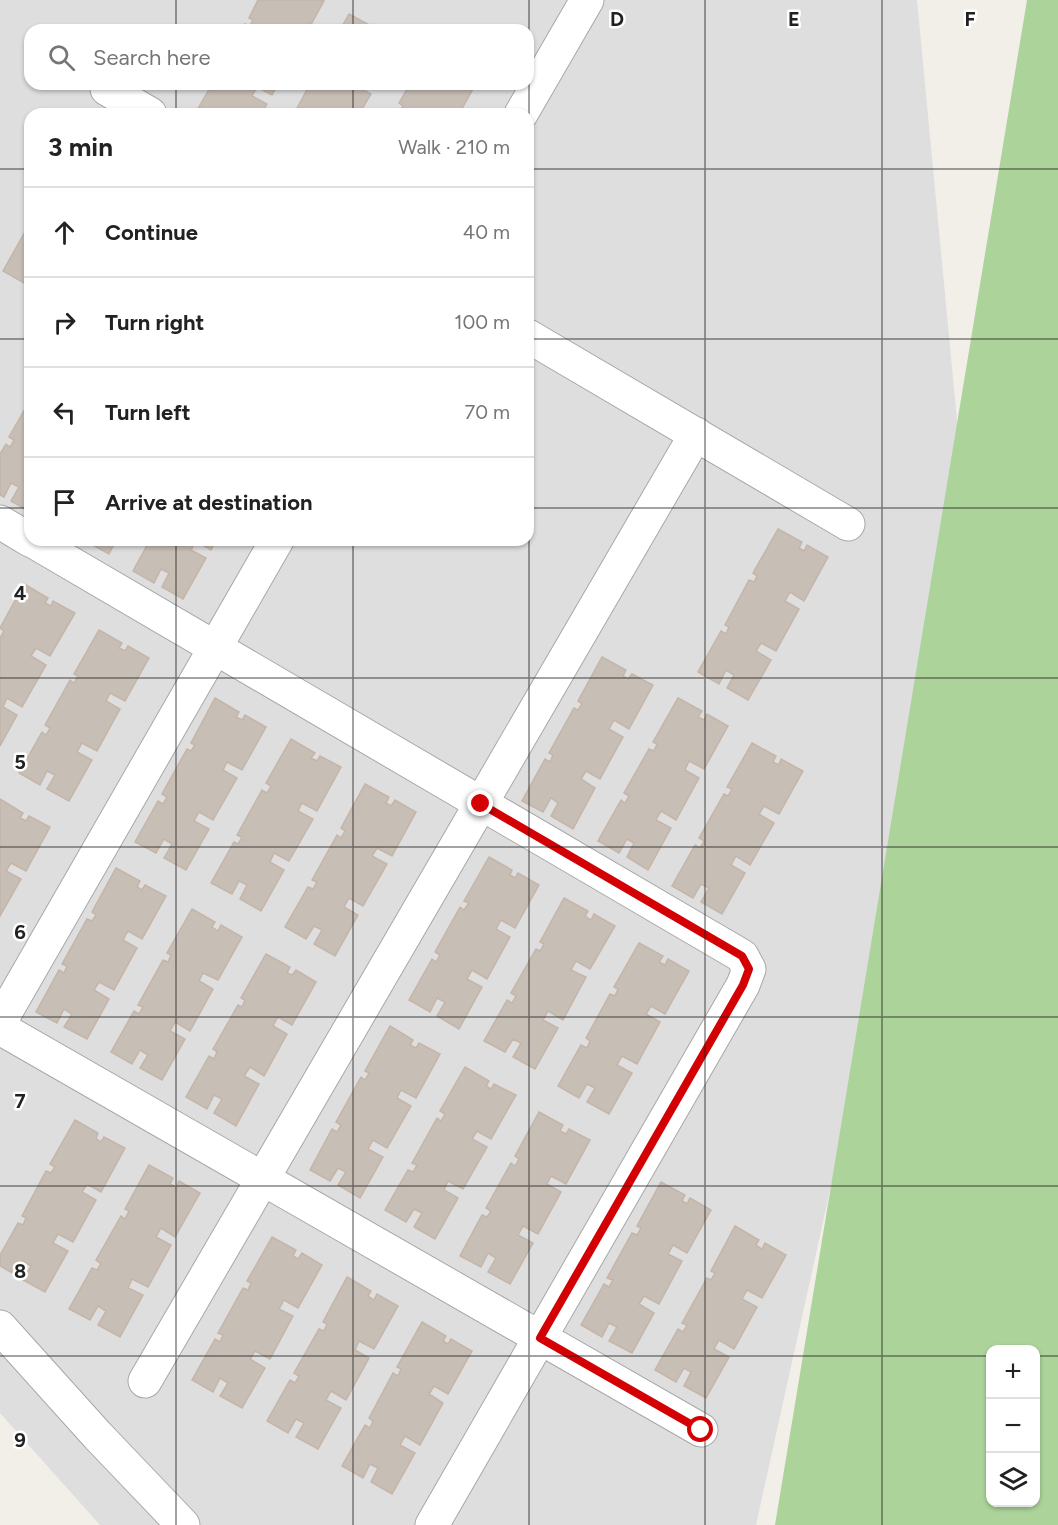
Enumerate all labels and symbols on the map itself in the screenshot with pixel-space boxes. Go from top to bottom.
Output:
text: D [610,7,624,31]
text: E [788,7,800,31]
text: F [964,7,976,31]
text: 4 [14,581,27,605]
text: 5 [14,750,26,774]
route end [467,790,493,816]
text: 6 [14,920,26,944]
text: 7 [14,1089,26,1113]
text: 8 [14,1259,26,1283]
route start [687,1416,713,1442]
text: 9 [14,1428,26,1452]

